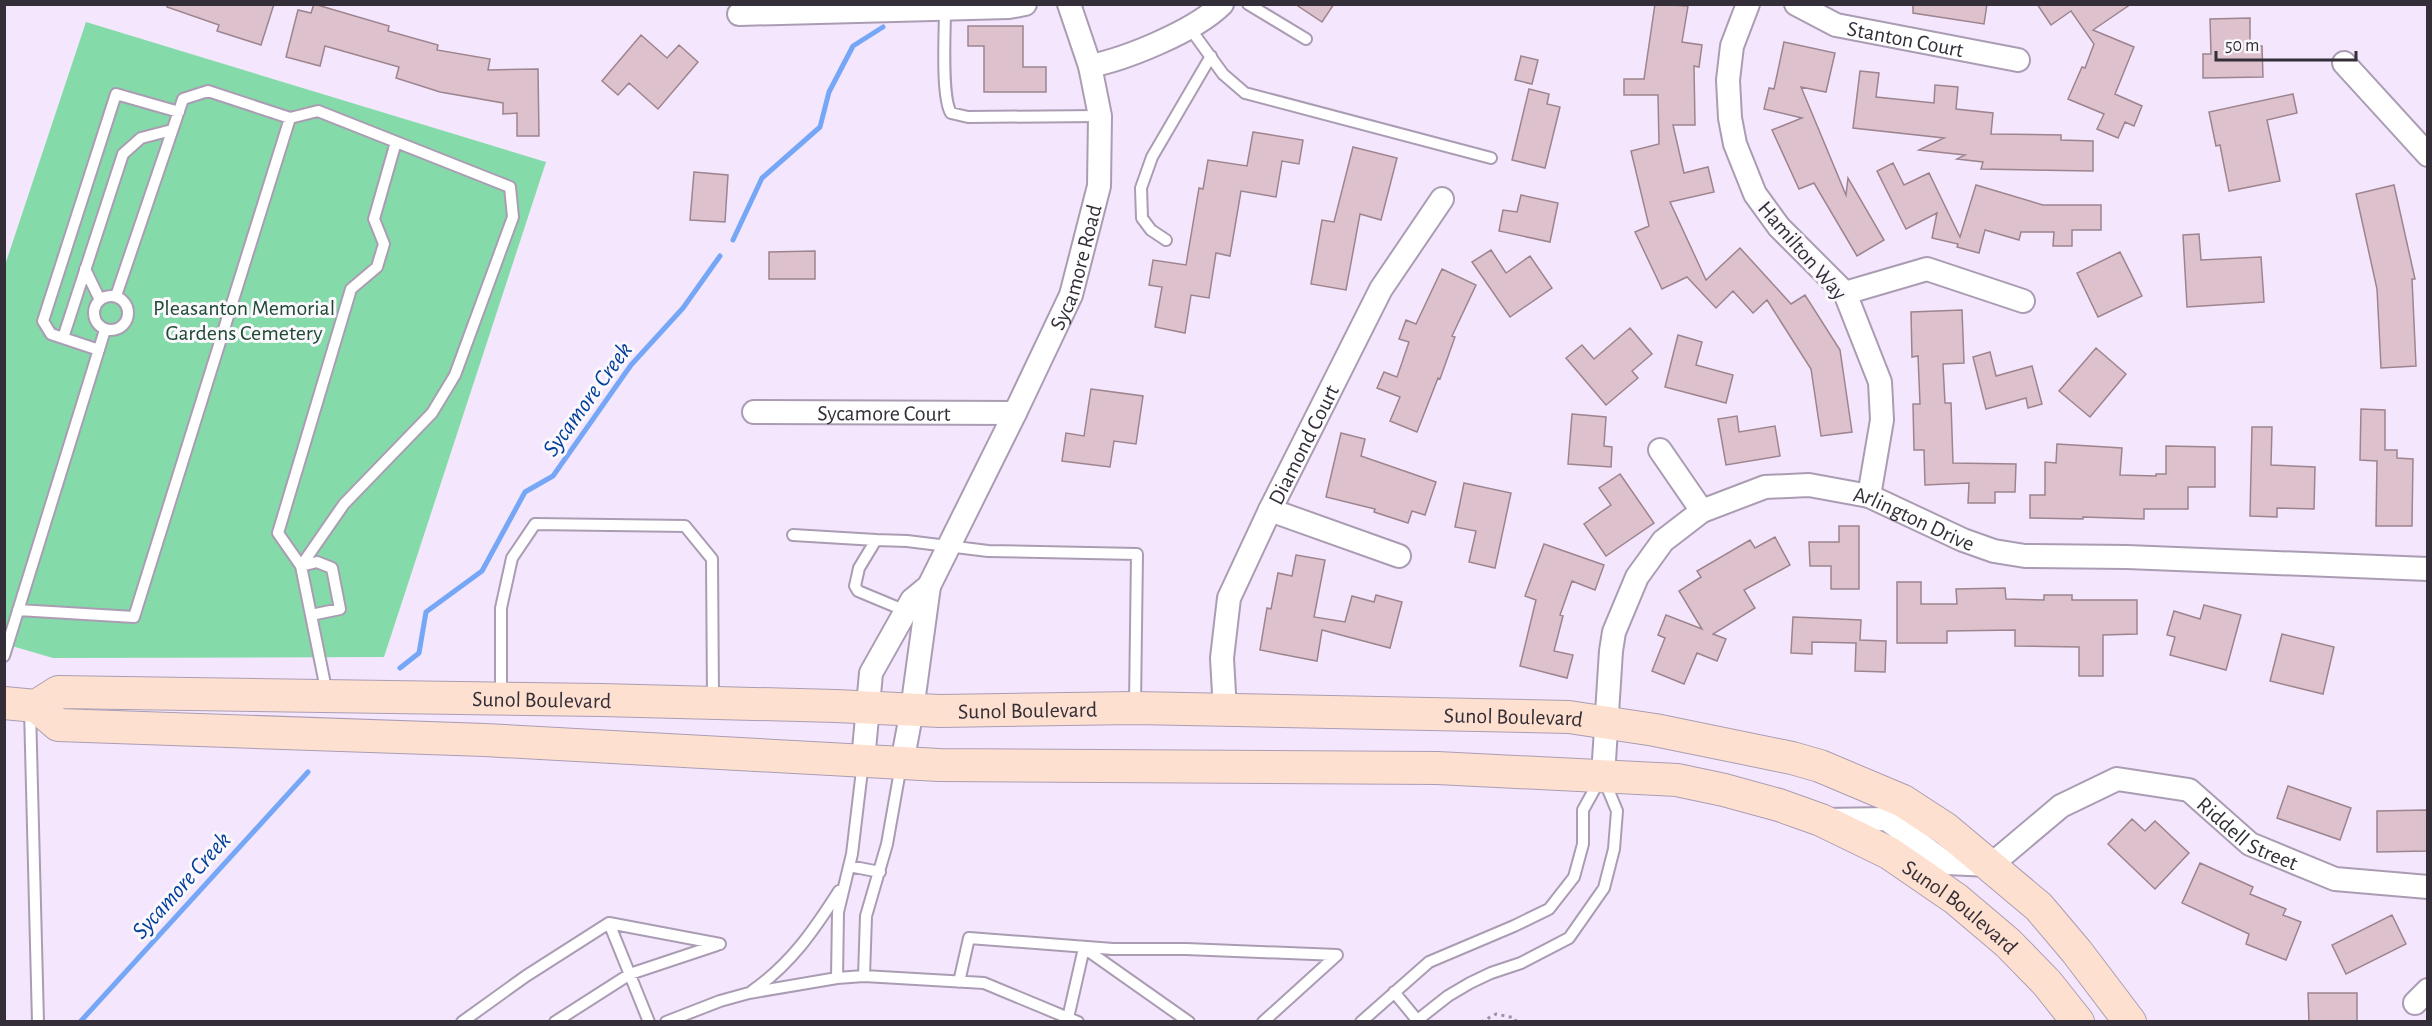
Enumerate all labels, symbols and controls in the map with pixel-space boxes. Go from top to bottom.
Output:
street label: Stanton Court [1845,17,1965,61]
scale bar [2216,24,2356,62]
text: 50 m [2225,37,2259,55]
street label: Hamilton Way [1754,197,1851,305]
street label: Sycamore Road [1046,202,1106,334]
park label: Pleasanton Memorial Gardens Cemetery [153,297,335,344]
water label: Sycamore Creek [539,338,637,461]
street label: Diamond Court [1265,381,1343,508]
street label: Sycamore Court [817,402,951,425]
street label: Arlington Drive [1852,483,1977,555]
street label: Sunol Boulevard [472,688,612,712]
street label: Sunol Boulevard [958,699,1097,723]
street label: Sunol Boulevard [1444,704,1584,731]
street label: Riddell Street [2193,793,2301,875]
water label: Sycamore Creek [128,828,236,944]
street label: Sunol Boulevard [1899,856,2022,958]

